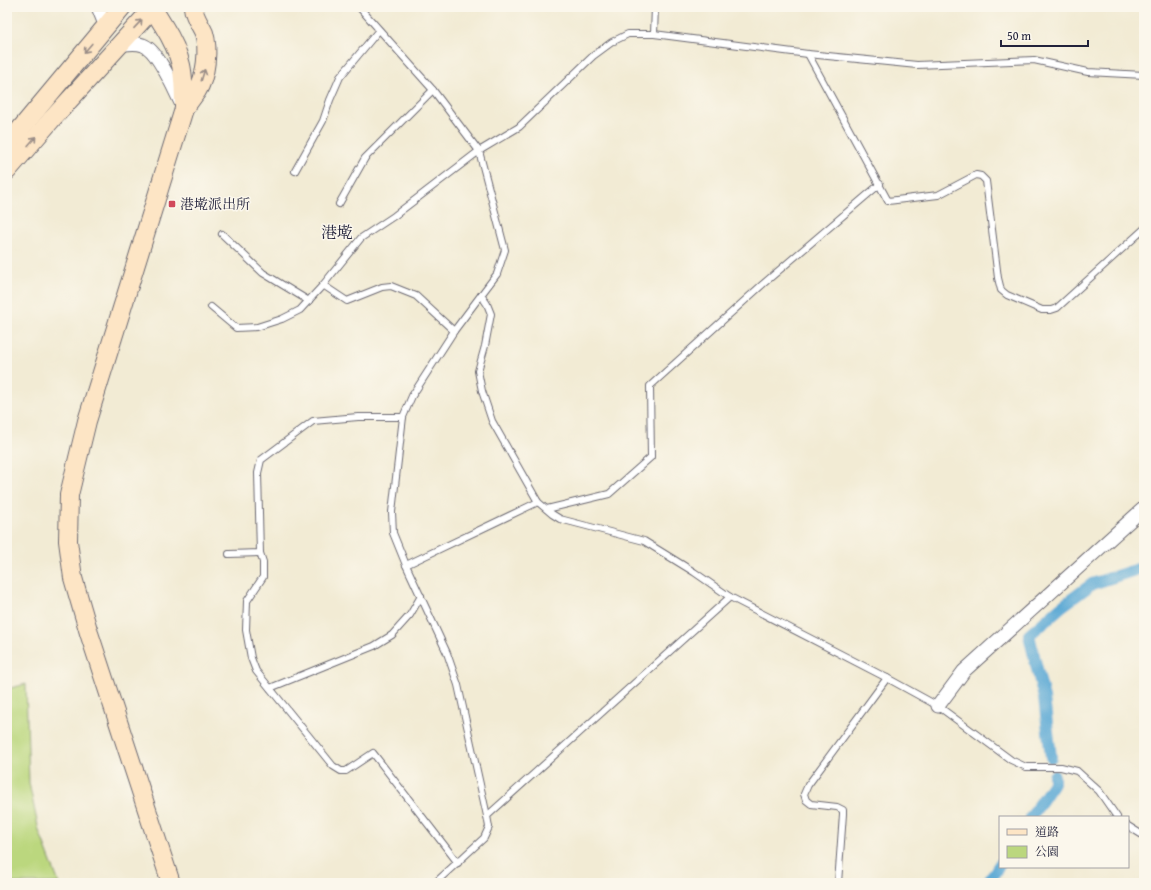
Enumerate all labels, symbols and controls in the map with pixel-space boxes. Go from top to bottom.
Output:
one-way arrow [133,19,143,29]
scale bar [1001,22,1088,48]
text: 50 m [1007,27,1031,44]
one-way arrow [84,42,93,53]
one-way arrow [199,69,207,81]
one-way arrow [28,136,37,147]
place label: 港墘派出所 [180,194,250,214]
marker: 港墘派出所 [167,199,177,209]
district label: 港墘 [321,220,353,244]
legend [999,816,1129,868]
text: 道路 [1035,823,1059,840]
text: 公園 [1035,843,1059,860]

